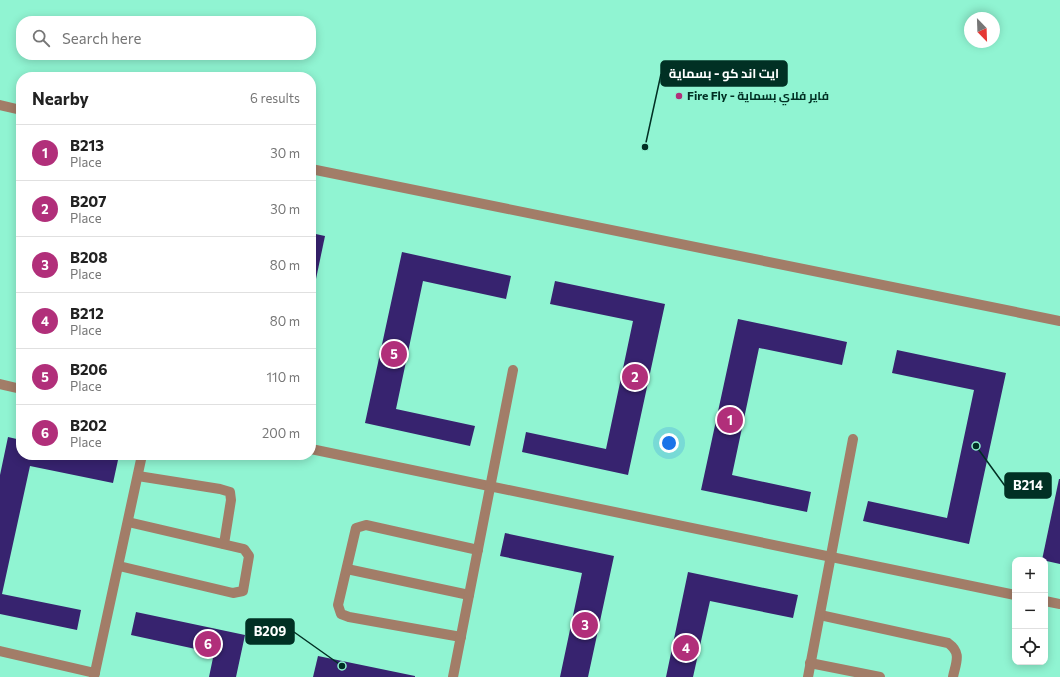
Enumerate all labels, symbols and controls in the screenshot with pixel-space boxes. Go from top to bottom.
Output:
north arrow [964,12,1000,48]
search box [16,16,316,60]
icon: search [30,27,52,49]
text: Search here [62,29,141,47]
callout: ايت اند كو - بسماية [661,61,787,86]
text: ايت اند كو - بسماية [669,65,779,82]
text: Nearby [32,88,89,109]
place label: Fire Fly - فاير فلاي بسماية [687,88,829,106]
text: 6 results [250,90,300,106]
marker: Fire Fly - فاير فلاي بسماية [674,91,684,101]
text: B213 [70,136,104,154]
text: 1 [42,145,48,161]
text: 30 m [270,145,300,161]
text: Place [70,154,102,170]
text: B207 [70,192,106,210]
text: 2 [41,201,49,217]
text: 30 m [270,201,300,217]
text: Place [70,210,102,226]
text: B208 [70,248,108,266]
text: 3 [41,257,49,273]
text: 80 m [270,257,300,273]
text: Place [70,266,102,282]
text: B212 [70,304,104,322]
text: 4 [41,313,49,329]
text: 80 m [270,313,300,329]
text: Place [70,322,102,338]
pin: 5 [381,339,407,369]
text: B206 [70,360,108,378]
pin: 2 [622,362,648,392]
text: 5 [41,369,49,385]
text: 110 m [267,369,300,385]
text: Place [70,378,102,394]
pin: 1 [717,405,743,435]
text: B202 [70,416,107,434]
text: 6 [41,425,49,441]
text: 200 m [262,425,300,441]
your location [659,433,679,453]
text: Place [70,434,102,450]
callout: B214 [1005,473,1051,498]
text: B214 [1013,477,1043,493]
map controls [1012,557,1048,665]
button: + [1012,557,1048,593]
button: − [1012,593,1048,629]
pin: 3 [572,610,598,640]
callout: B209 [246,619,294,644]
text: B209 [254,623,286,639]
pin: 6 [195,629,221,659]
button: locate [1012,629,1048,665]
pin: 4 [673,633,699,663]

